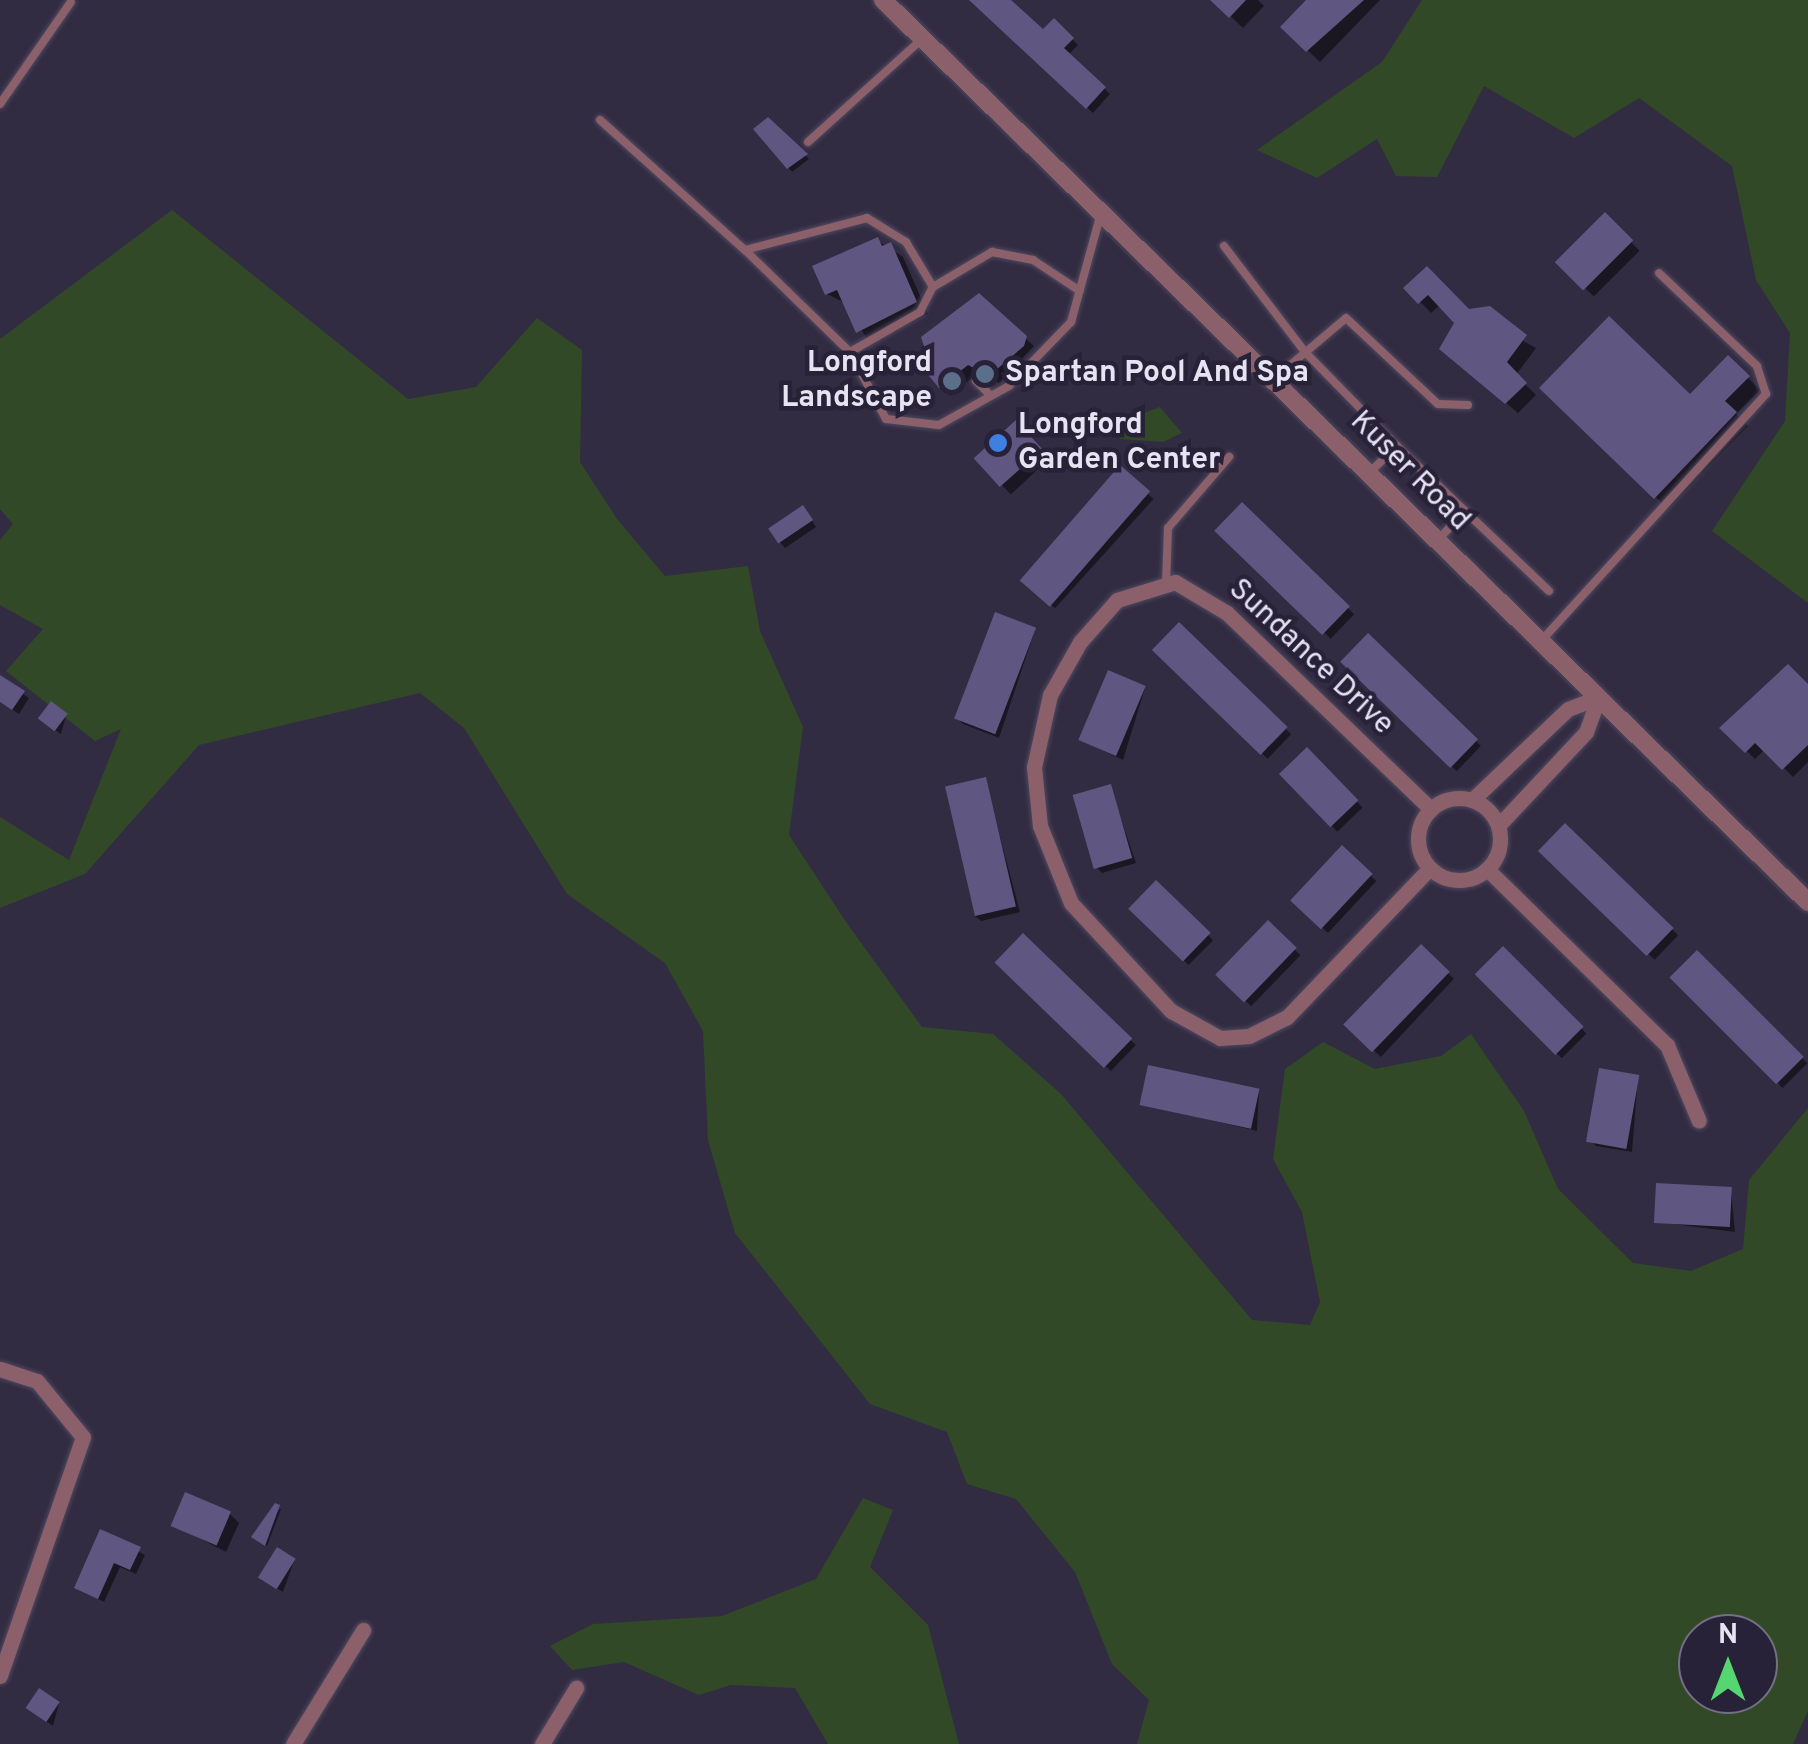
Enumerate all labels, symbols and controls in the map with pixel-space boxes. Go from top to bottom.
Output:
place label: Longford Landscape [781,346,932,416]
place label: Spartan Pool And Spa [1005,356,1310,392]
marker: Spartan Pool And Spa [974,363,996,385]
marker: Longford Landscape [941,370,963,392]
street label: Kuser Road [1341,404,1477,540]
place label: Longford Garden Center [1018,408,1221,478]
marker: Longford Garden Center [987,432,1009,454]
street label: Sundance Drive [1220,572,1400,744]
north arrow [1678,1614,1778,1714]
text: N [1718,1618,1738,1654]

